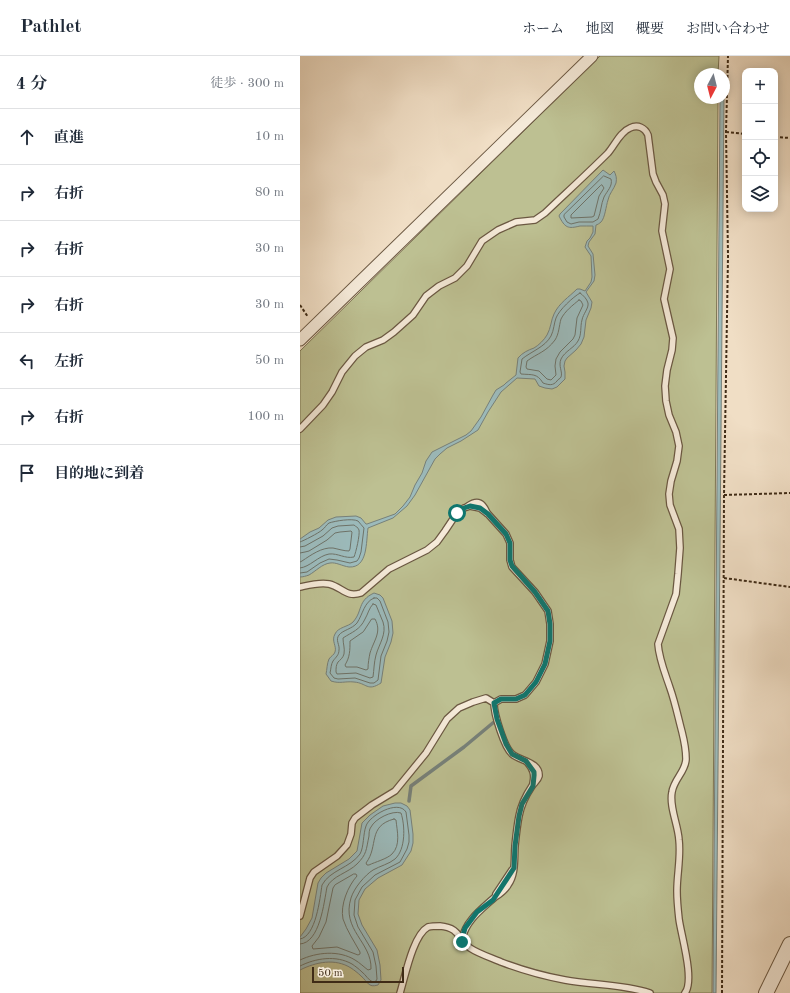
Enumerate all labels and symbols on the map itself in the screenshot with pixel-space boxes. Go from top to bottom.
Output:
north arrow [694,68,730,104]
route start [448,504,466,522]
route end [453,933,471,951]
scale bar [312,965,404,984]

